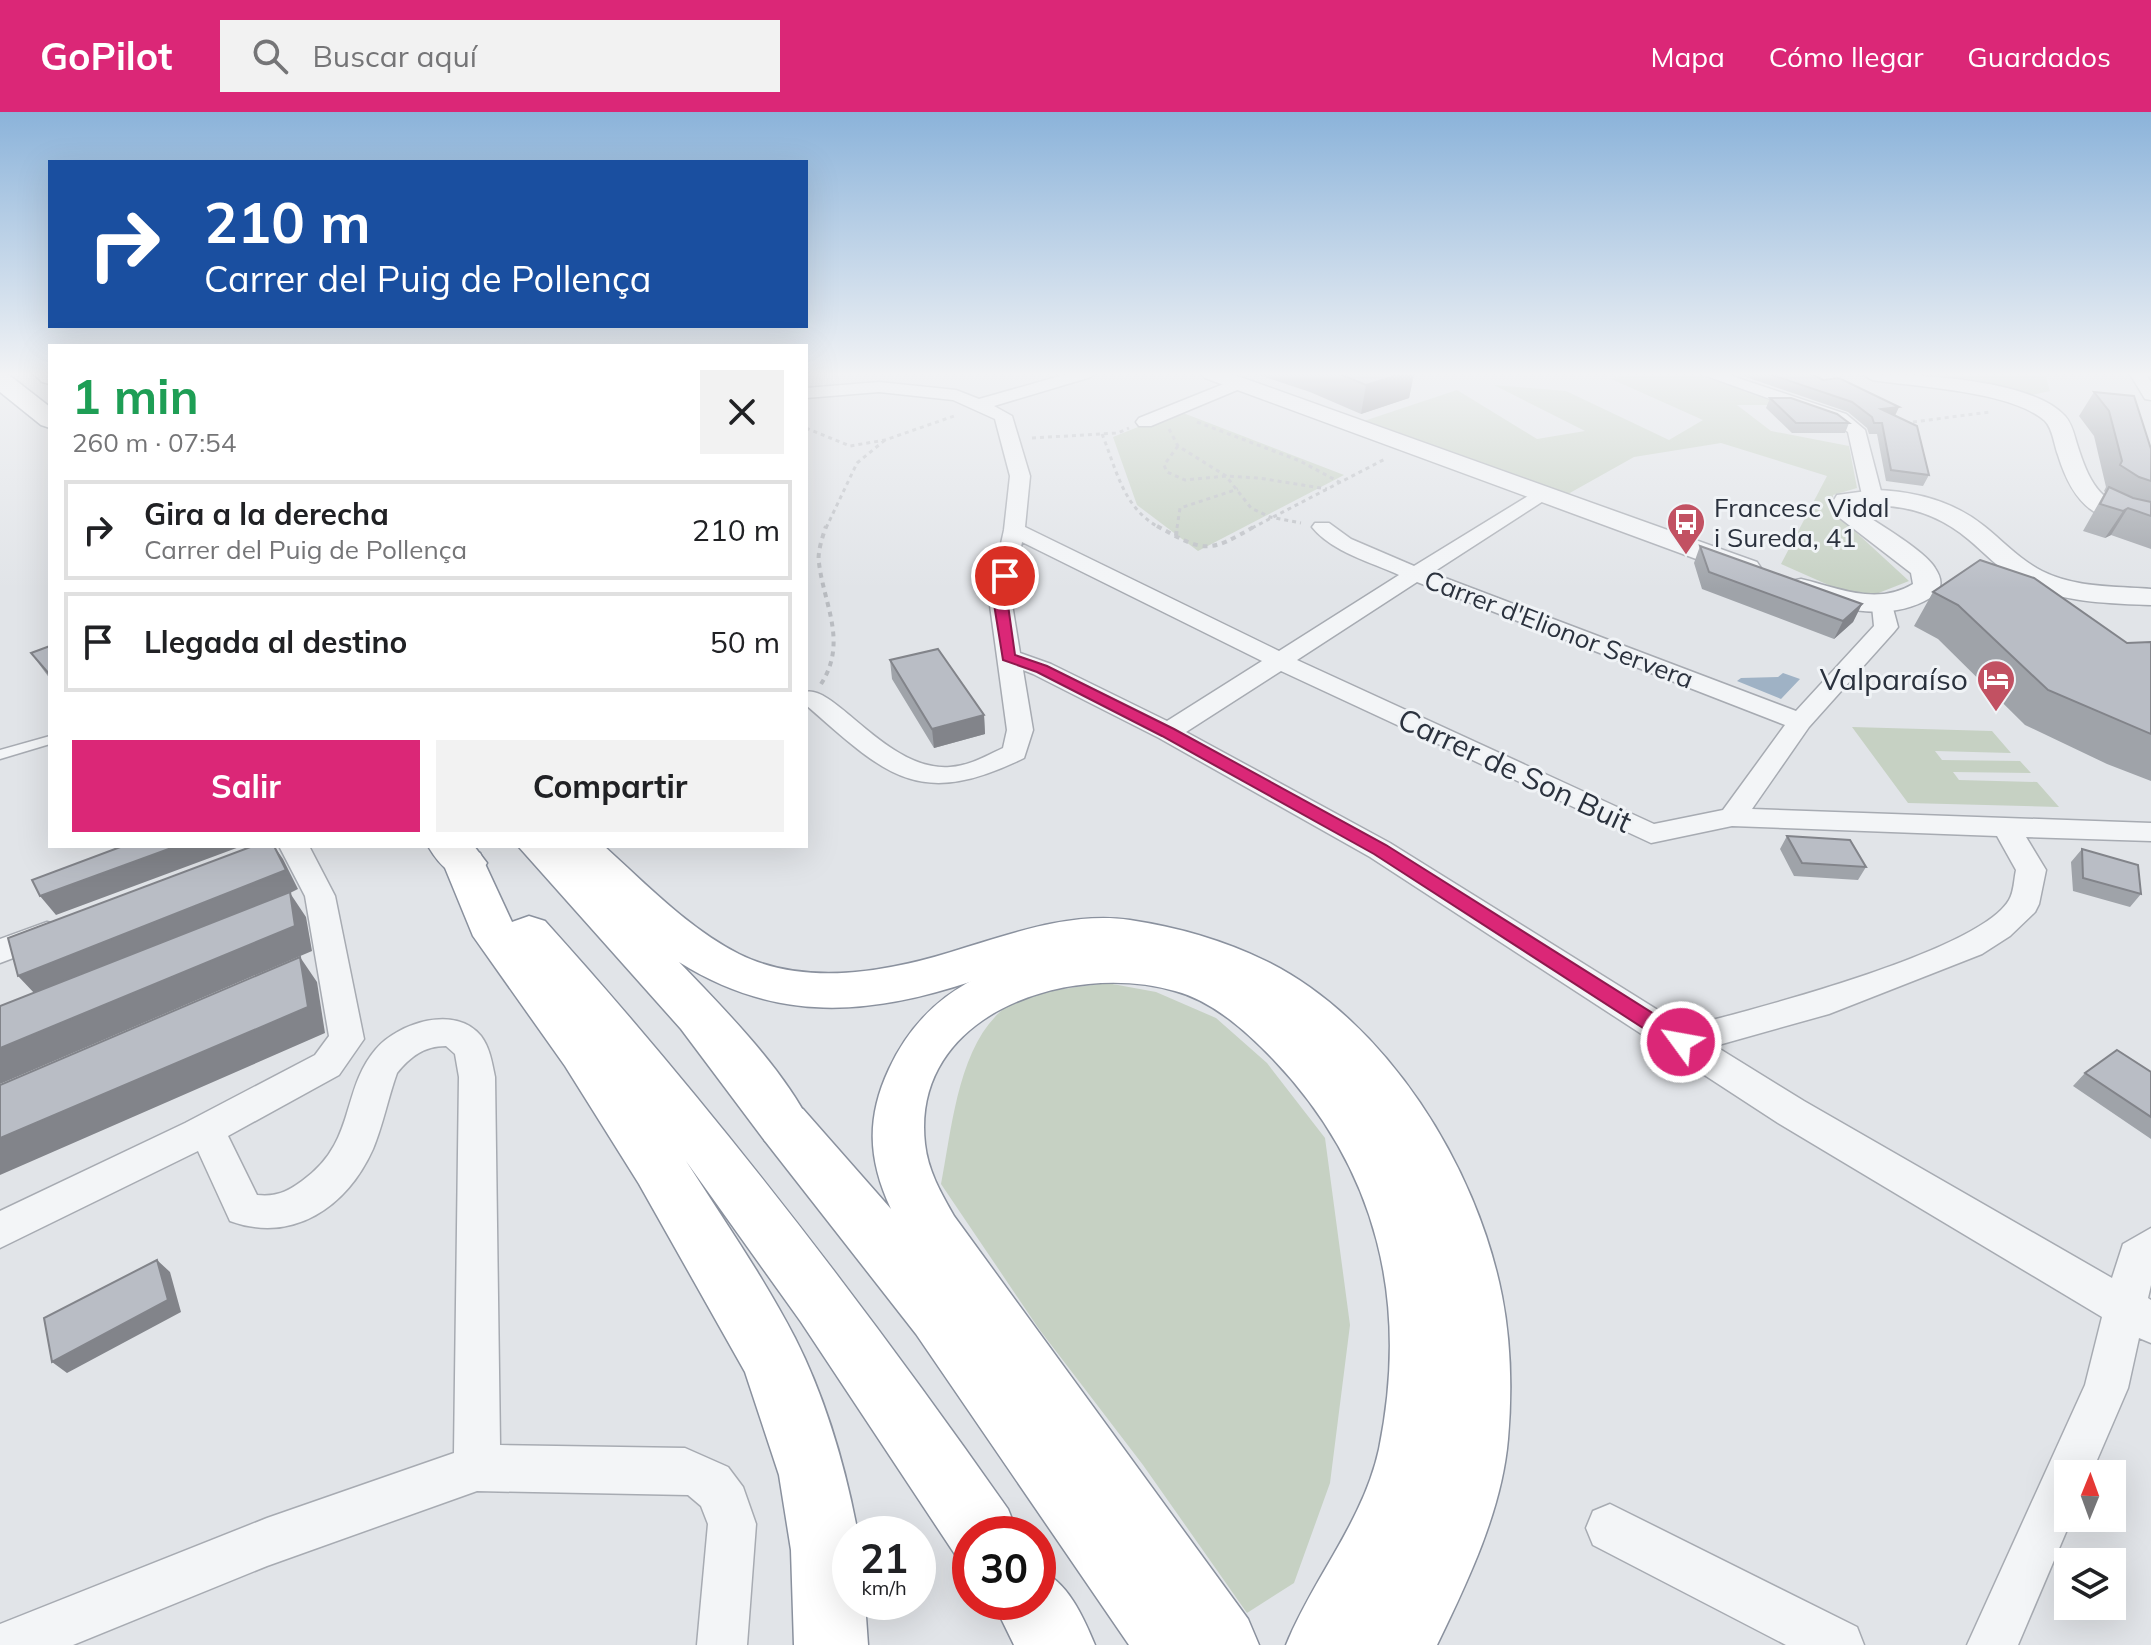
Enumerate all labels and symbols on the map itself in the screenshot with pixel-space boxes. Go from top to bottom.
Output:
place label: Francesc Vidal i Sureda, 41 [1714,491,1890,554]
bus stop icon: Francesc Vidal i Sureda, 41 [1665,501,1707,556]
pin [971,542,1039,610]
street label: Carrer d'Elionor Servera [1420,562,1698,696]
hotel icon: Valparaíso [1975,658,2017,713]
place label: Valparaíso [1820,660,1968,698]
street label: Carrer de Son Buit [1392,699,1638,841]
position arrow [1639,1000,1723,1084]
north arrow [2054,1460,2126,1532]
speed limit sign: 30 [952,1516,1056,1620]

